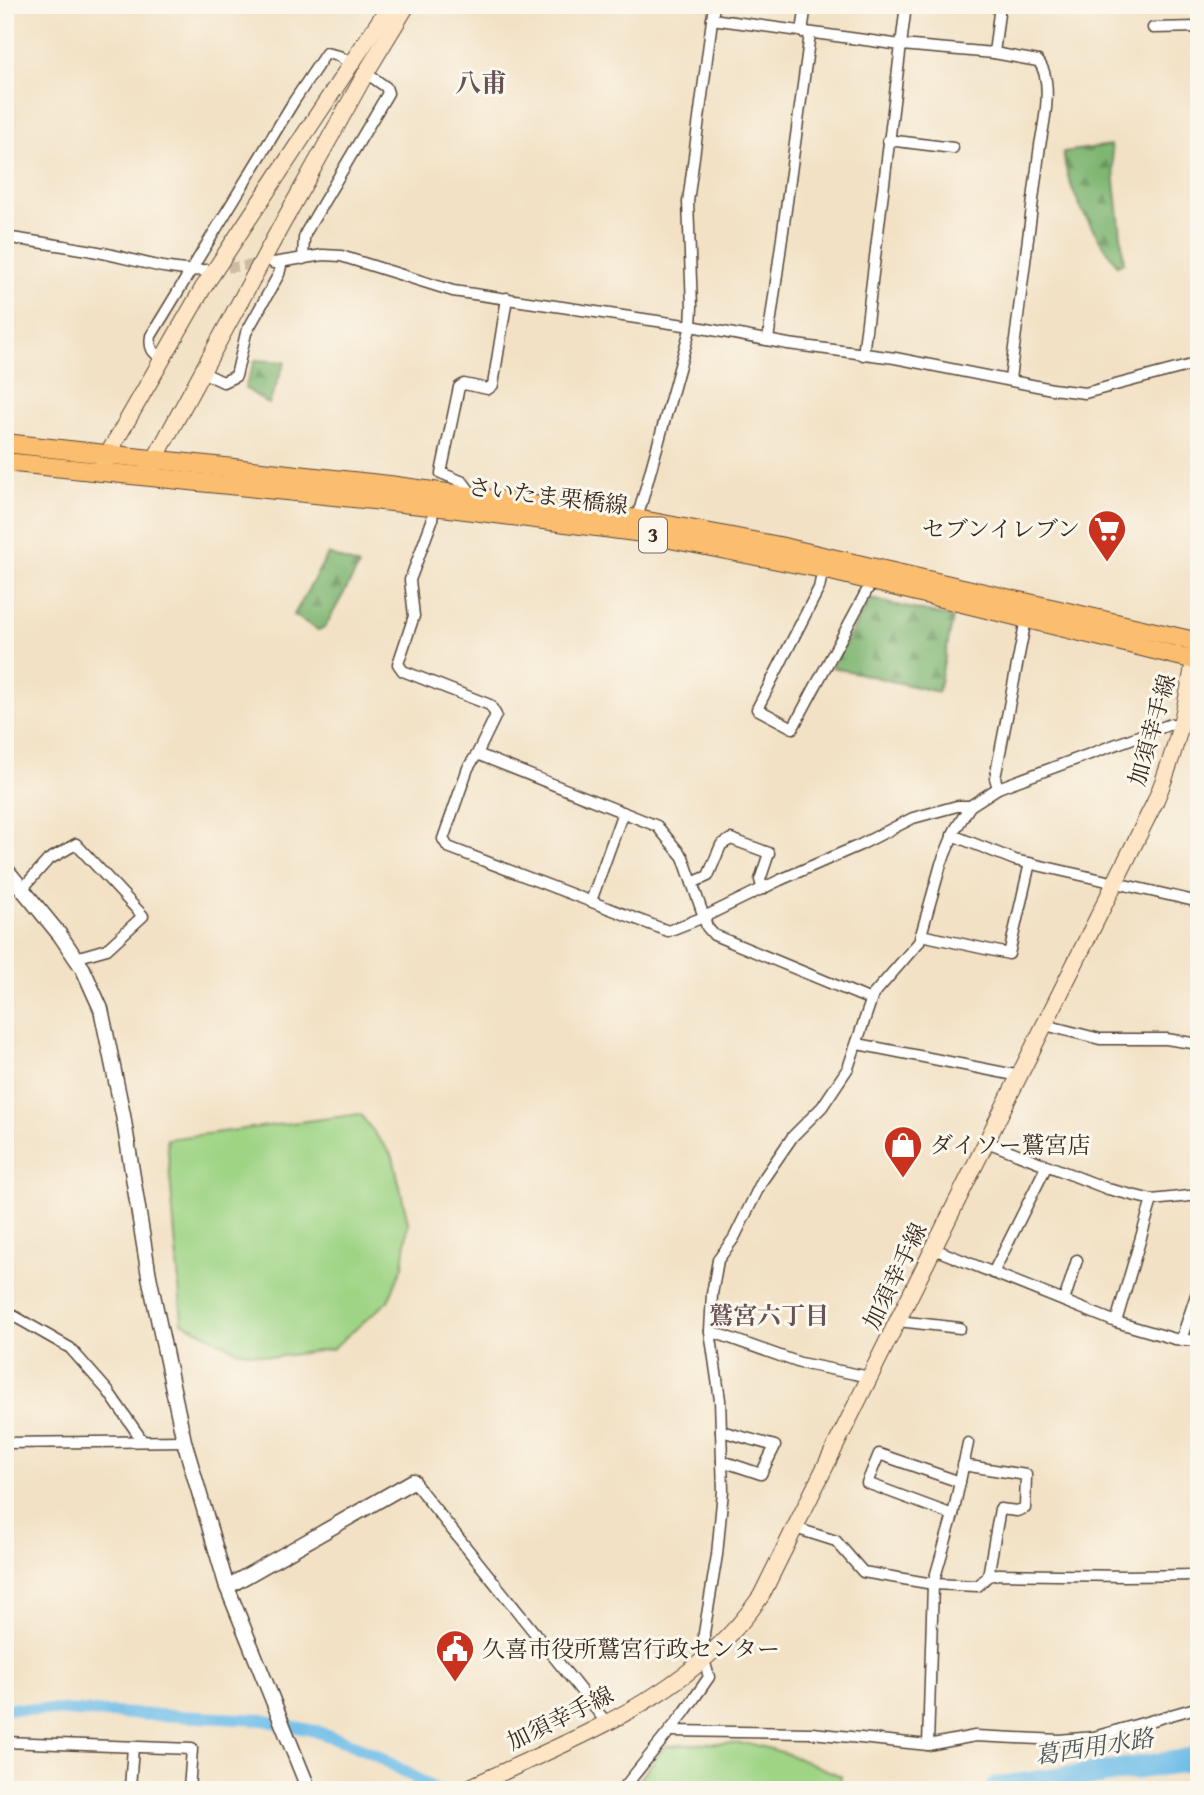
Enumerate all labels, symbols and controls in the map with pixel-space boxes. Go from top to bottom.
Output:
district label: 八甫 [455,63,507,102]
street label: さいたま栗橋線 [466,469,630,522]
supermarket icon: セブンイレブン [1086,508,1128,563]
place label: セブンイレブン [922,512,1080,545]
road number: 3 [639,518,667,552]
street label: 加須幸手線 [1120,670,1183,790]
shop icon: ダイソー鷲宮店 [882,1124,924,1179]
place label: ダイソー鷲宮店 [930,1128,1091,1161]
street label: 加須幸手線 [855,1217,935,1335]
district label: 鷲宮六丁目 [709,1298,829,1333]
public building icon: 久喜市役所鷲宮行政センター [434,1628,476,1683]
place label: 久喜市役所鷲宮行政センター [482,1632,780,1665]
street label: 加須幸手線 [501,1678,619,1758]
water label: 葛西用水路 [1032,1720,1158,1773]

